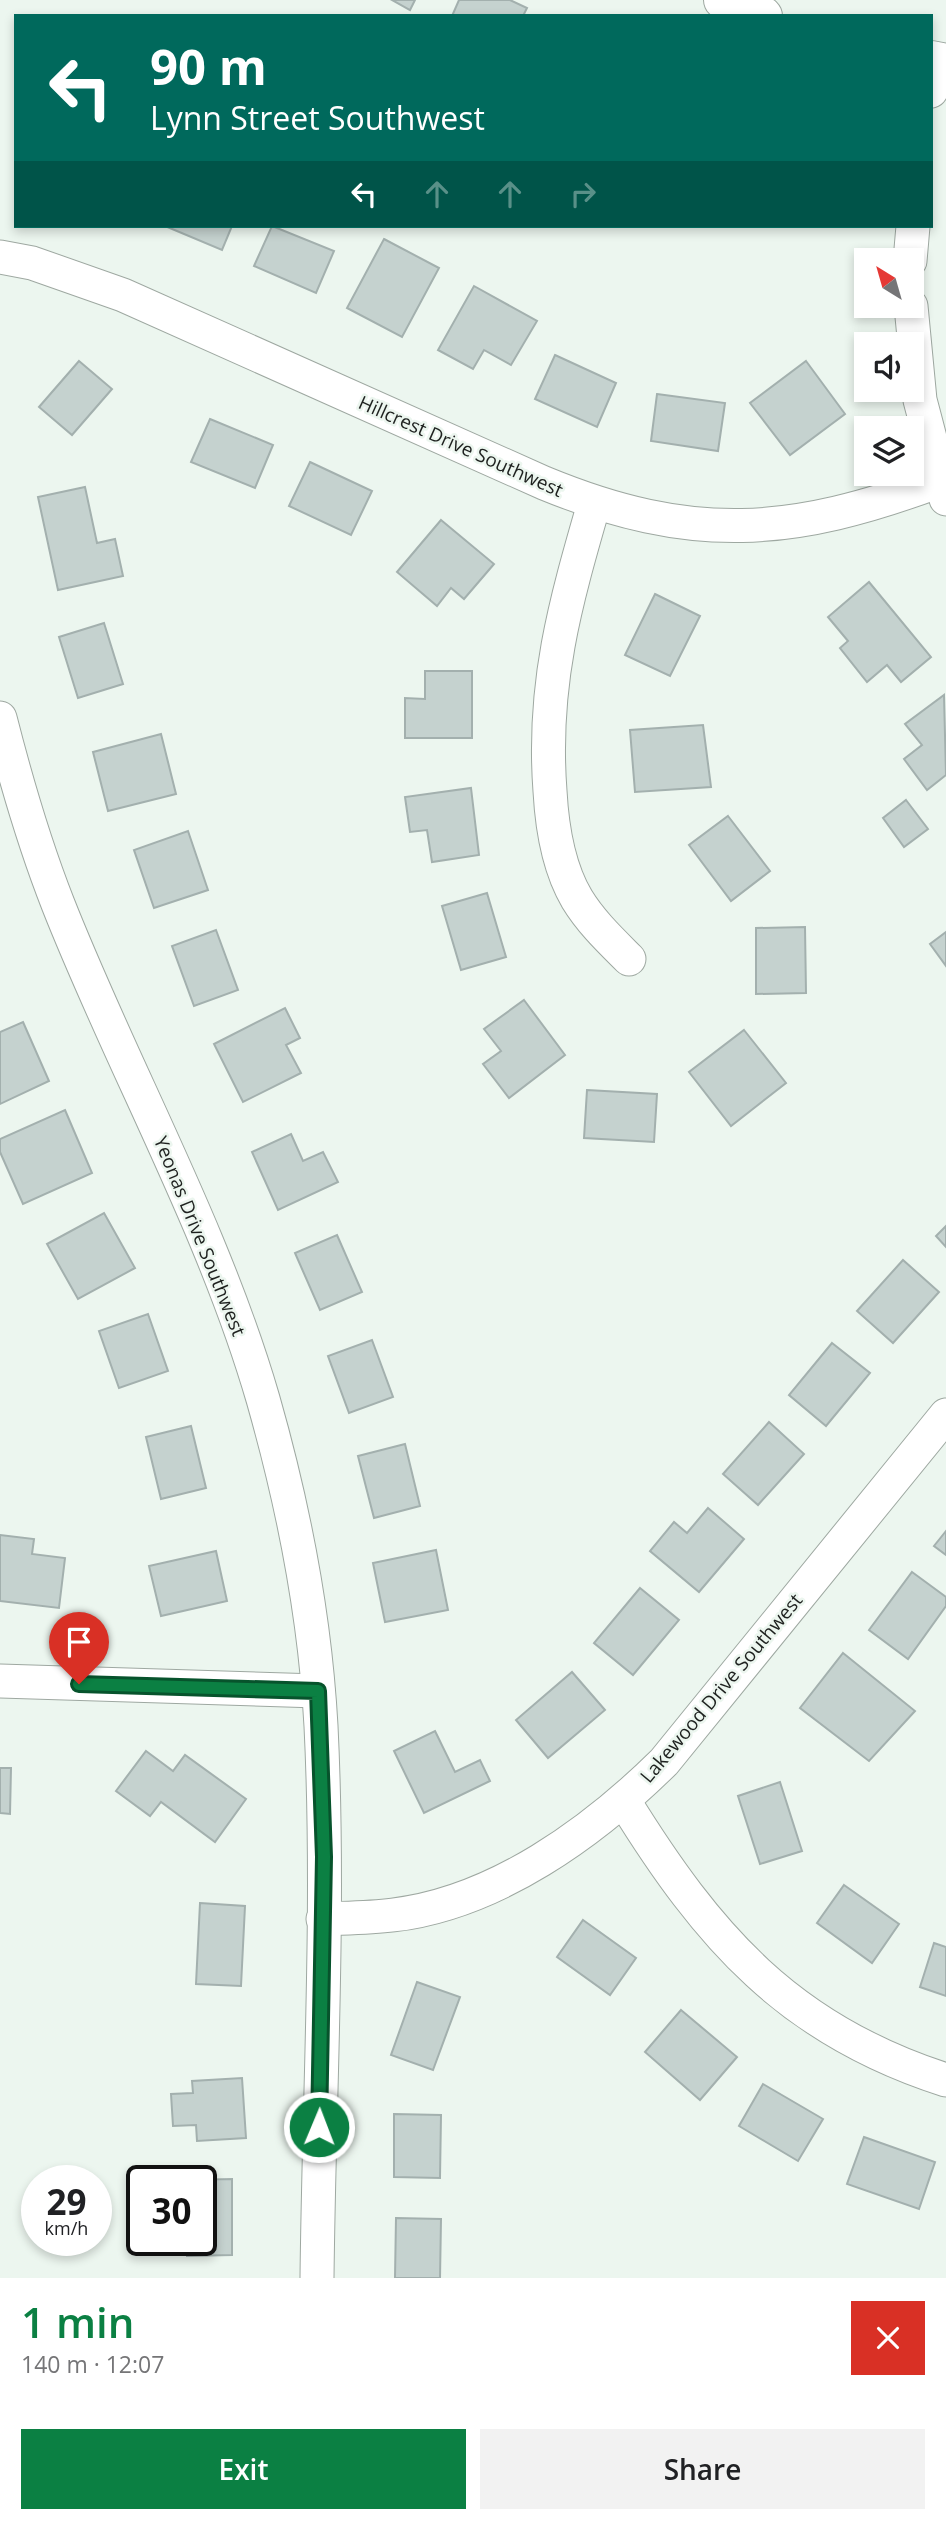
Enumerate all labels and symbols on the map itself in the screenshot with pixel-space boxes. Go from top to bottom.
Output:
north arrow [854,248,924,318]
street label: Hillcrest Drive Southwest [355,389,568,503]
street label: Yeonas Drive Southwest [148,1132,252,1340]
street label: Lakewood Drive Southwest [634,1588,808,1788]
pin [49,1612,109,1684]
position arrow [282,2090,356,2164]
speed limit sign: 30 [126,2165,217,2256]

